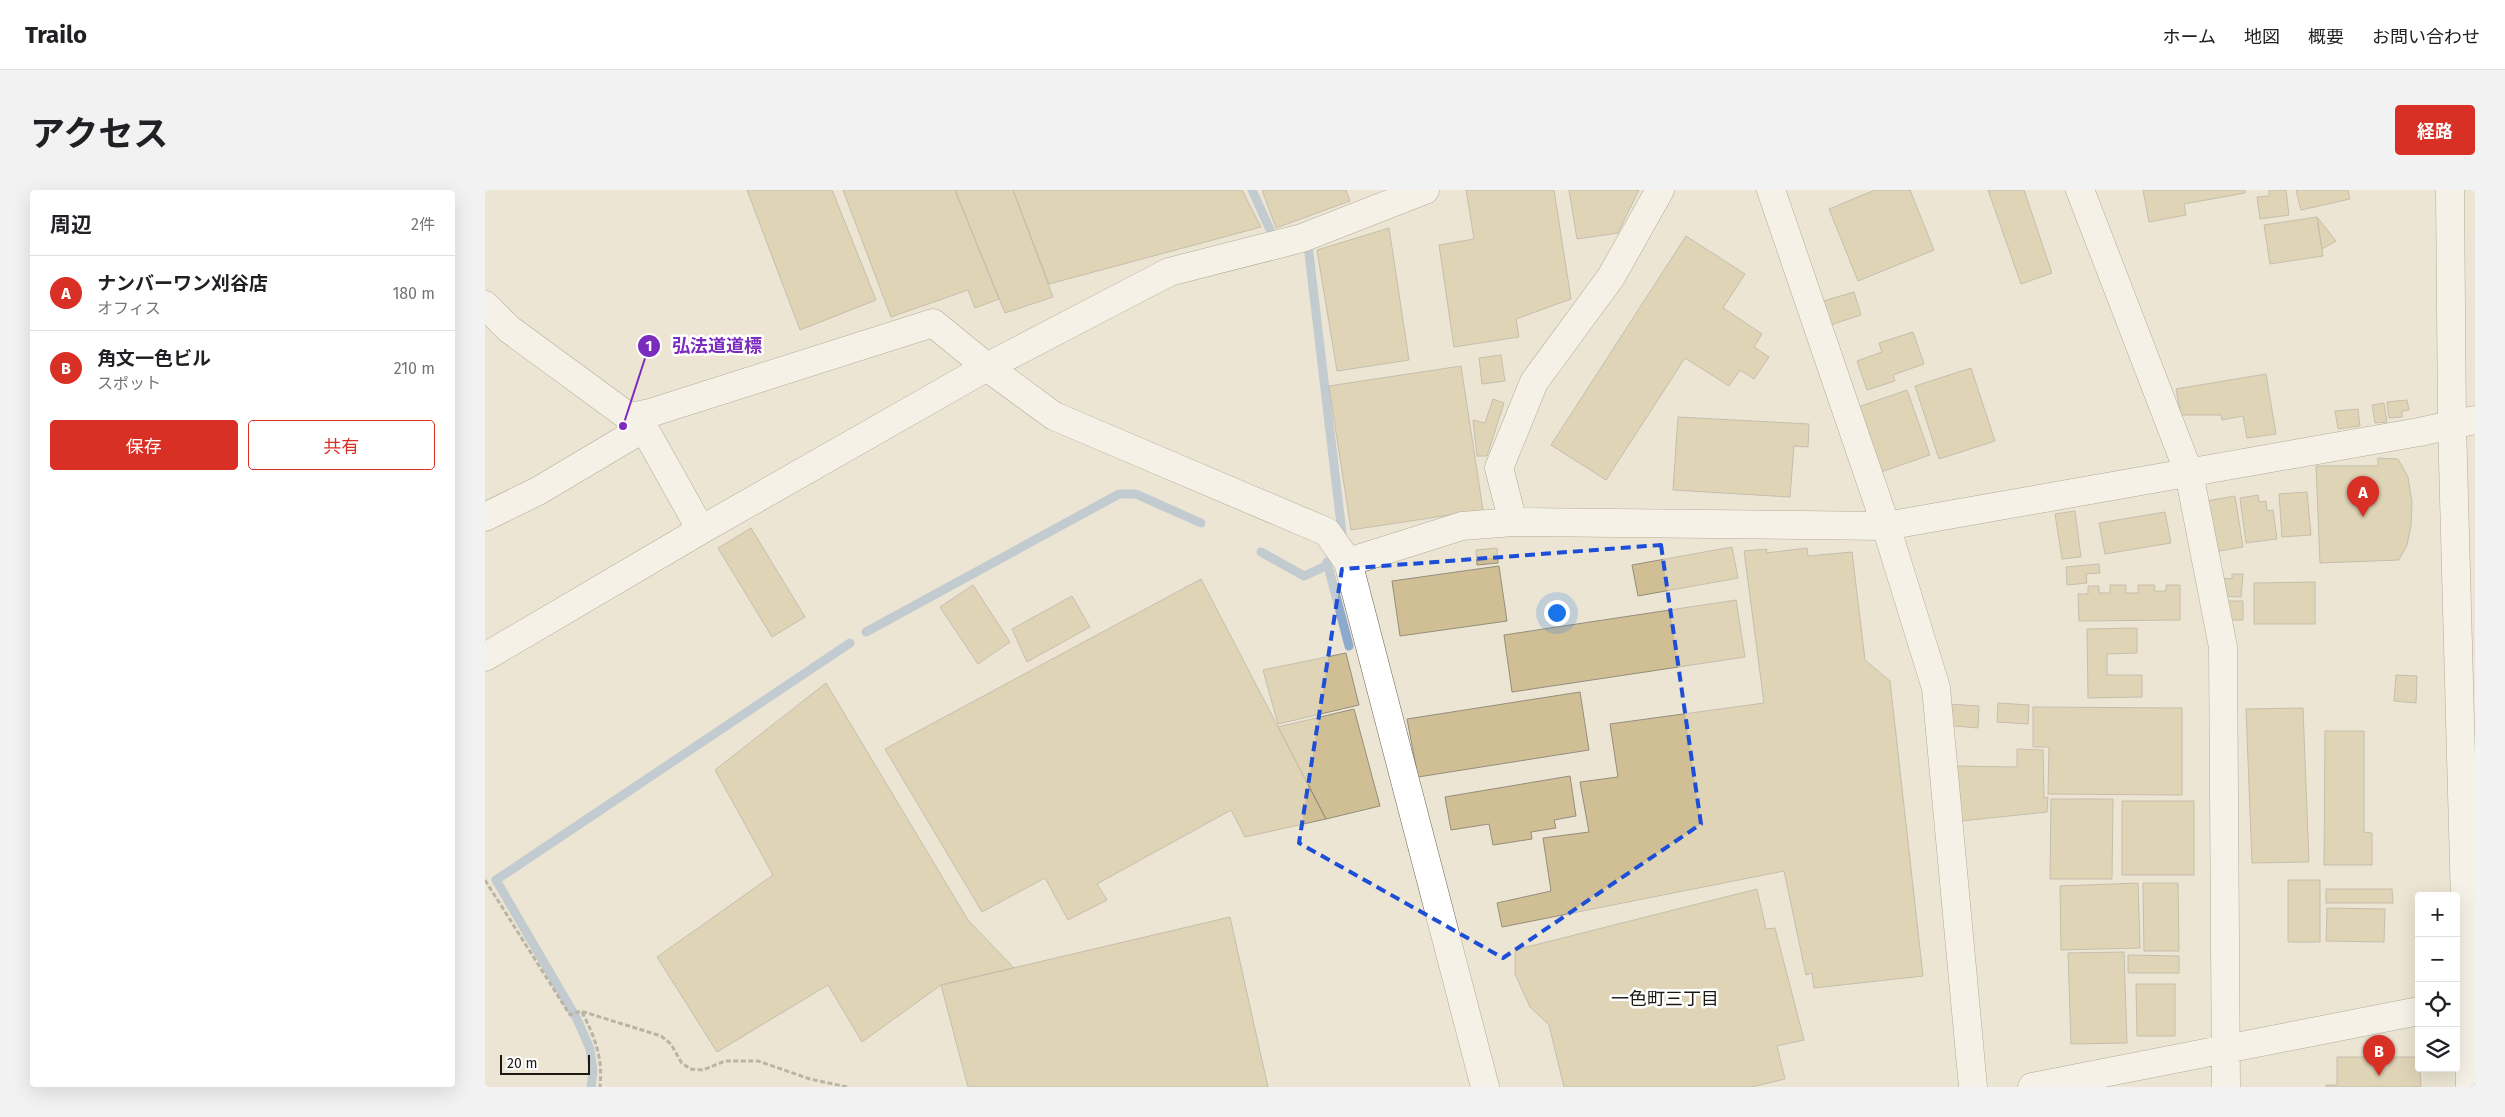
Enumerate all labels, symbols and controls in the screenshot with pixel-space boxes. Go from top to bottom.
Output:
text: Trailo [25,21,87,49]
text: ホーム [2163,26,2216,48]
text: 地図 [2244,26,2280,48]
text: 概要 [2308,26,2344,48]
text: お問い合わせ [2372,26,2480,48]
button: 経路 [2395,105,2475,155]
text: アクセス [30,113,168,155]
text: 周辺 [50,212,92,238]
text: 2件 [411,215,435,234]
text: ナンバーワン刈谷店 [97,272,268,295]
text: A [61,284,71,303]
text: 180 m [392,284,435,303]
text: オフィス [97,299,161,318]
callout: 弘法道道標 [637,329,772,362]
text: 弘法道道標 [672,335,762,357]
text: 1 [646,337,652,355]
text: 角文一色ビル [97,347,211,370]
text: B [61,359,71,378]
text: 210 m [394,359,435,378]
text: スポット [97,374,161,393]
button: 保存 [50,420,238,470]
button: 共有 [248,420,435,470]
pin: A [2347,476,2379,517]
your location [1544,600,1570,626]
map controls [2415,892,2460,1072]
button: + [2415,892,2460,937]
button: − [2415,937,2460,982]
button: locate [2415,982,2460,1027]
district label: 一色町三丁目 [1611,988,1719,1010]
button: layers [2415,1027,2460,1072]
pin: B [2363,1035,2395,1076]
scale bar [500,1052,590,1075]
text: 20 m [507,1055,537,1072]

